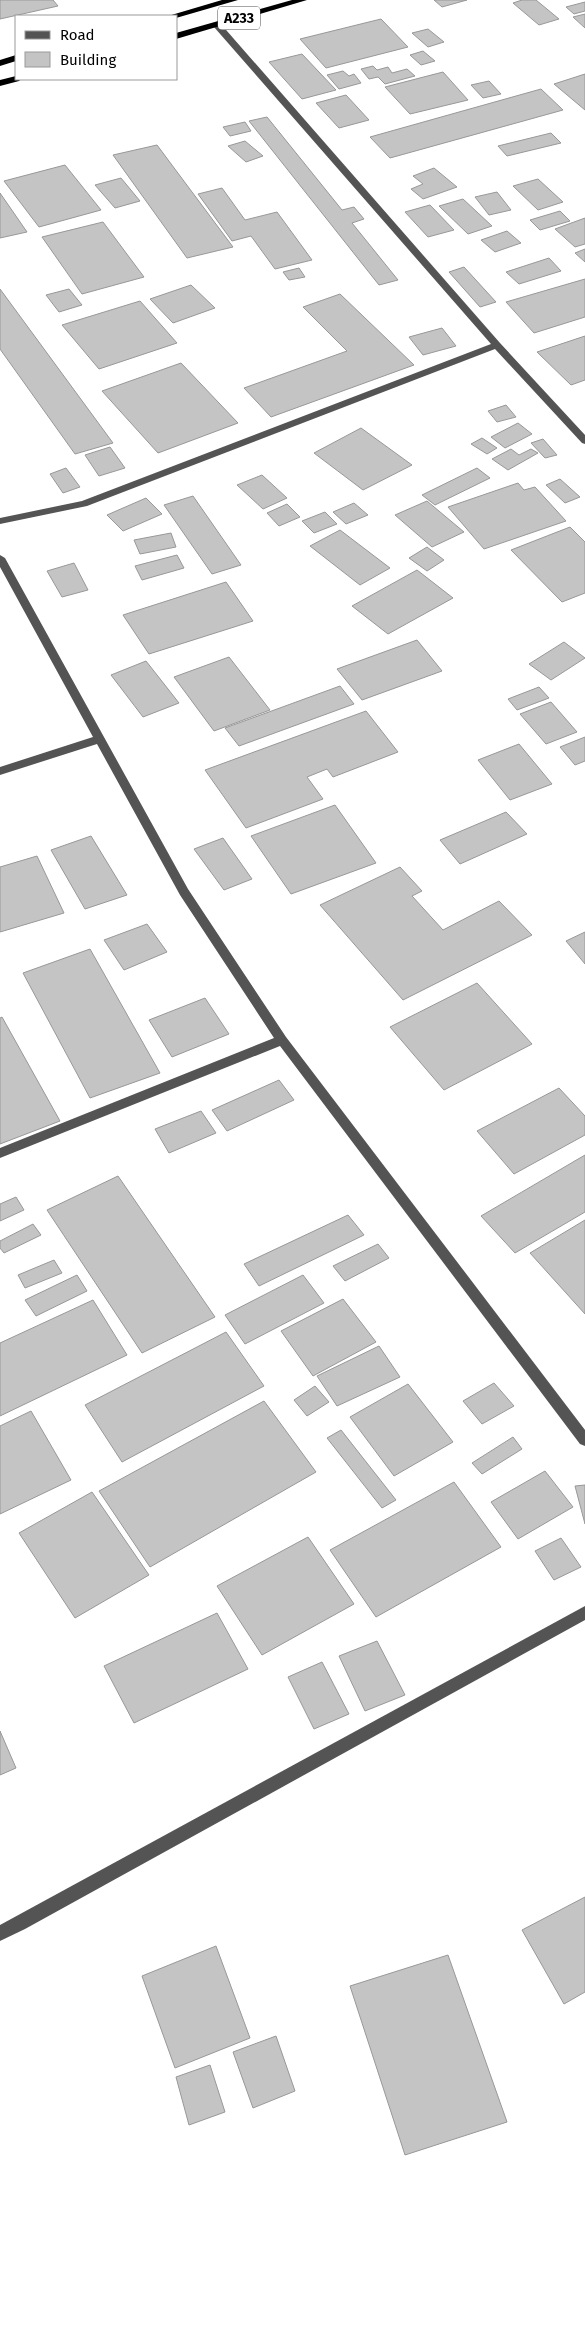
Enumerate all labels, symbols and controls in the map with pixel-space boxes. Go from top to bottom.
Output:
road number: A233 [218,7,260,30]
legend [15,15,178,80]
text: Road [60,26,95,44]
text: Building [60,51,116,69]

